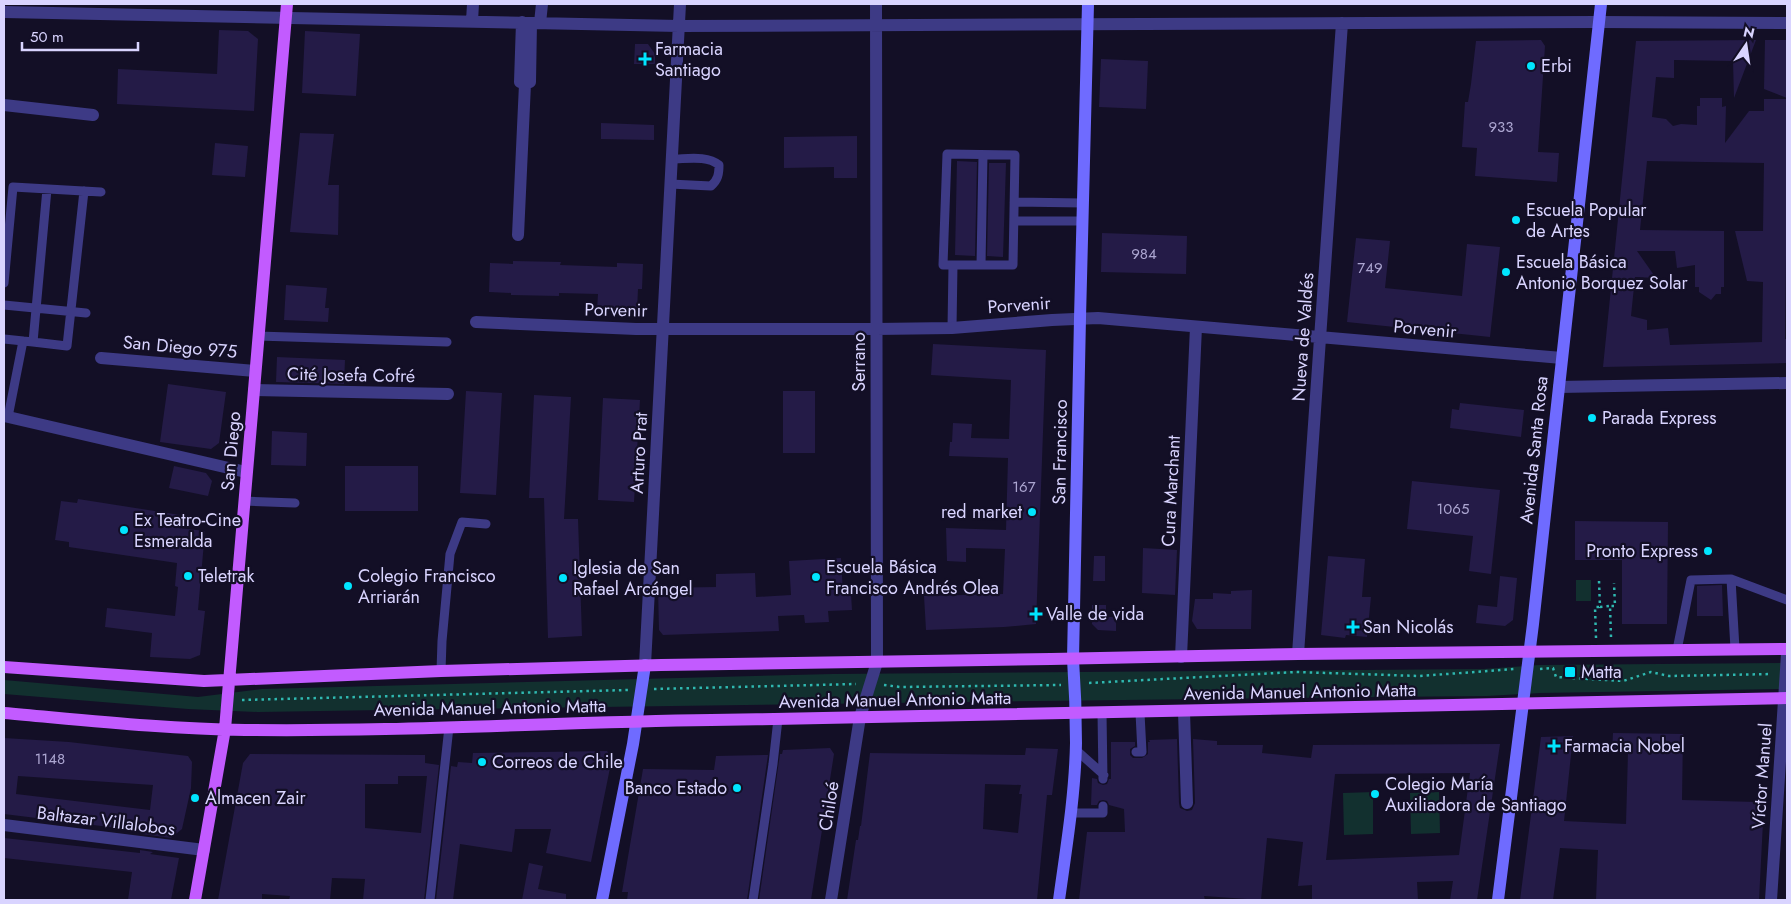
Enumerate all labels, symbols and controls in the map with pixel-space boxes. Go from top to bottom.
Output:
scale bar [22,20,139,52]
north arrow [1721,20,1771,70]
text: N [1741,21,1757,43]
text: 50 m [30,26,64,48]
place label: Farmacia Santiago [655,36,723,83]
marker: Farmacia Santiago [639,53,651,65]
place label: Erbi [1541,53,1572,79]
marker: Erbi [1525,60,1537,72]
house number: 933 [1488,116,1514,138]
place label: Escuela Popular de Artes [1526,197,1647,244]
marker: Escuela Popular de Artes [1510,214,1522,226]
house number: 984 [1131,243,1157,265]
place label: Escuela Básica Antonio Borquez Solar [1516,249,1688,296]
house number: 749 [1357,257,1383,279]
marker: Escuela Básica Antonio Borquez Solar [1500,266,1512,278]
street label: Nueva de Valdés [1286,272,1320,402]
street label: Porvenir [987,290,1052,320]
street label: Porvenir [584,296,649,324]
street label: Porvenir [1392,313,1458,345]
street label: San Diego 975 [122,329,238,365]
street label: Serrano [846,332,872,392]
street label: Cité Josefa Cofré [287,361,415,389]
street label: Avenida Santa Rosa [1513,375,1555,525]
street label: San Francisco [1046,399,1074,505]
place label: Parada Express [1602,405,1717,431]
street label: San Diego [215,410,247,492]
street label: Arturo Prat [624,411,654,494]
marker: Parada Express [1586,412,1598,424]
street label: Cura Marchant [1155,434,1187,547]
house number: 167 [1012,476,1036,498]
house number: 1065 [1437,498,1469,520]
place label: red market [941,499,1023,525]
marker: red market [1026,506,1038,518]
place label: Ex Teatro-Cine Esmeralda [134,507,241,554]
marker: Ex Teatro-Cine Esmeralda [118,524,130,536]
place label: Pronto Express [1586,538,1698,564]
marker: Pronto Express [1702,545,1714,557]
place label: Escuela Básica Francisco Andrés Olea [826,554,999,601]
place label: Iglesia de San Rafael Arcángel [573,555,693,602]
place label: Teletrak [198,563,254,589]
place label: Colegio Francisco Arriarán [358,563,496,610]
marker: Teletrak [182,570,194,582]
marker: Escuela Básica Francisco Andrés Olea [810,571,822,583]
marker: Iglesia de San Rafael Arcángel [557,572,569,584]
marker: Colegio Francisco Arriarán [342,580,354,592]
place label: Valle de vida [1046,601,1144,627]
marker: Valle de vida [1030,608,1042,620]
place label: San Nicolás [1363,614,1454,640]
marker: San Nicolás [1347,621,1359,633]
place label: Matta [1581,659,1622,685]
marker: Matta [1563,665,1577,679]
street label: Avenida Manuel Antonio Matta [1183,677,1417,707]
street label: Avenida Manuel Antonio Matta [778,685,1012,715]
street label: Avenida Manuel Antonio Matta [373,693,607,723]
street label: Víctor Manuel [1745,722,1779,830]
place label: Farmacia Nobel [1564,733,1685,759]
marker: Farmacia Nobel [1548,740,1560,752]
house number: 1148 [35,748,65,770]
place label: Correos de Chile [492,749,623,775]
marker: Correos de Chile [476,756,488,768]
place label: Colegio María Auxiliadora de Santiago [1385,771,1567,818]
place label: Banco Estado [625,775,727,801]
street label: Chiloé [812,779,846,833]
marker: Banco Estado [731,782,743,794]
place label: Almacen Zair [205,785,307,811]
marker: Colegio María Auxiliadora de Santiago [1369,788,1381,800]
marker: Almacen Zair [189,792,201,804]
street label: Baltazar Villalobos [35,800,177,842]

